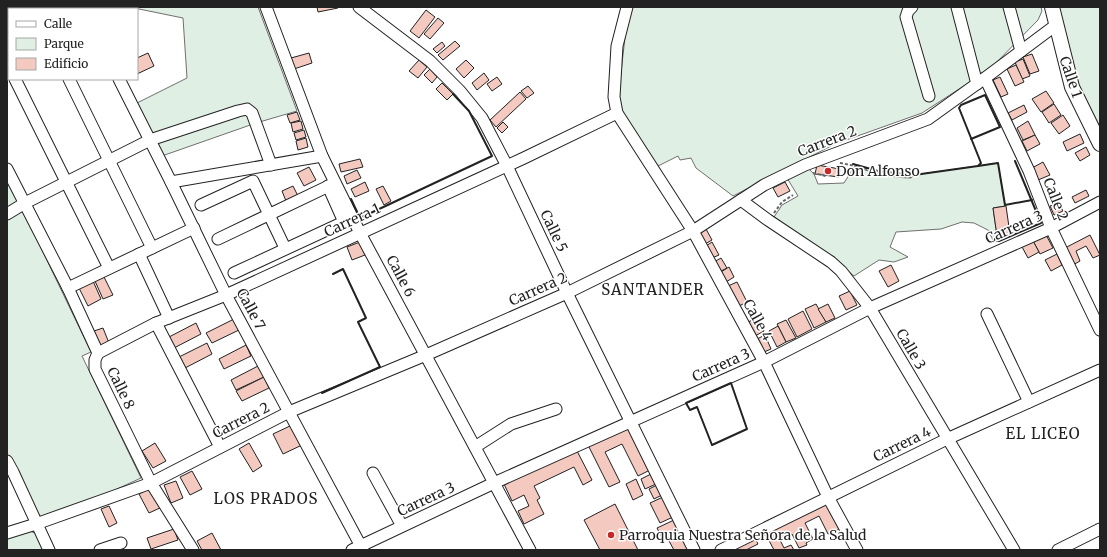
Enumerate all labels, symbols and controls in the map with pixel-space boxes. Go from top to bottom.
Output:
legend [8,8,138,80]
text: Calle [44,16,72,31]
text: Parque [44,36,84,51]
street label: Calle 1 [1056,54,1086,100]
text: Edificio [44,56,88,71]
street label: Carrera 2 [795,122,859,160]
place label: Don Alfonso [836,162,920,180]
marker: Don Alfonso [823,166,833,176]
street label: Calle 2 [1039,175,1073,223]
street label: Carrera 1 [321,199,383,241]
street label: Carrera 3 [982,206,1046,248]
street label: Calle 5 [536,207,572,255]
street label: Calle 6 [383,252,419,300]
street label: Carrera 2 [506,268,570,310]
district label: SANTANDER [601,280,705,299]
street label: Calle 7 [233,285,269,333]
street label: Calle 4 [739,296,777,344]
street label: Calle 3 [892,325,930,373]
street label: Carrera 3 [689,344,753,386]
street label: Calle 8 [103,364,139,412]
street label: Carrera 2 [209,398,273,442]
street label: Carrera 4 [870,422,934,466]
district label: EL LICEO [1006,424,1080,443]
street label: Carrera 3 [394,478,458,520]
district label: LOS PRADOS [214,489,318,508]
place label: Parroquia Nuestra Señora de la Salud [619,526,867,544]
marker: Parroquia Nuestra Señora de la Salud [606,530,616,540]

